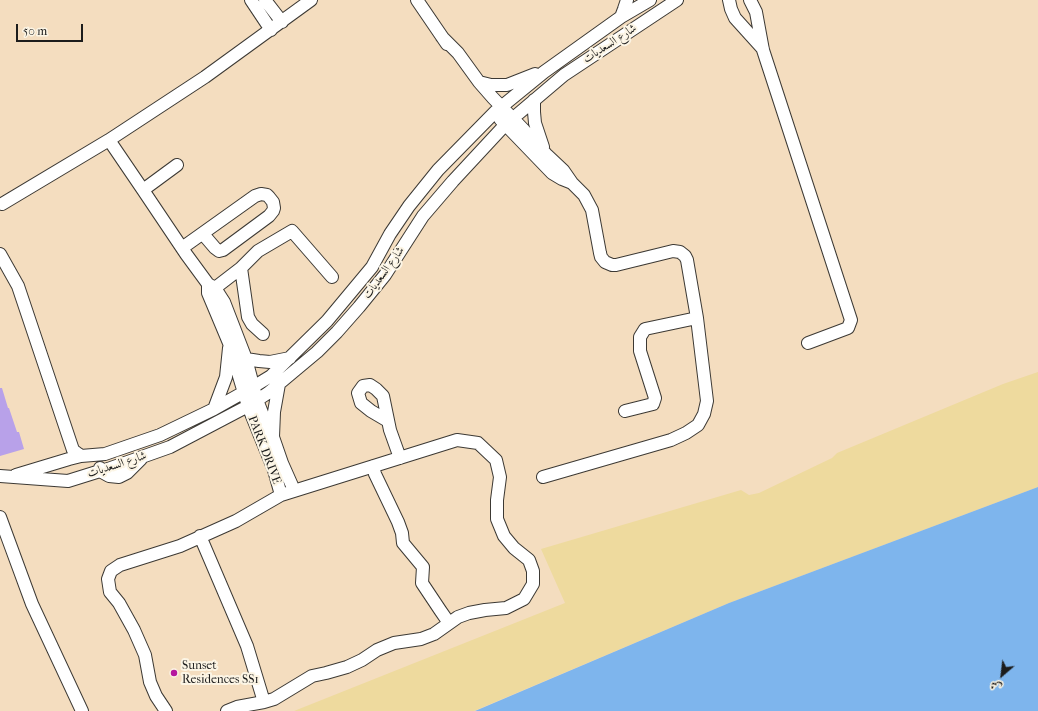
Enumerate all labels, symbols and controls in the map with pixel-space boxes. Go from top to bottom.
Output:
scale bar [18,16,85,42]
street label: شارع السعديات [580,21,640,67]
text: 50 m [23,24,47,38]
street label: شارع السعديات [360,244,408,302]
street label: PARK DRIVE [244,414,284,486]
street label: شارع السعديات [86,449,148,481]
north arrow [982,655,1022,695]
place label: Sunset Residences SS1 [182,659,259,687]
marker: Sunset Residences SS1 [169,668,179,678]
text: ش [988,678,1004,694]

